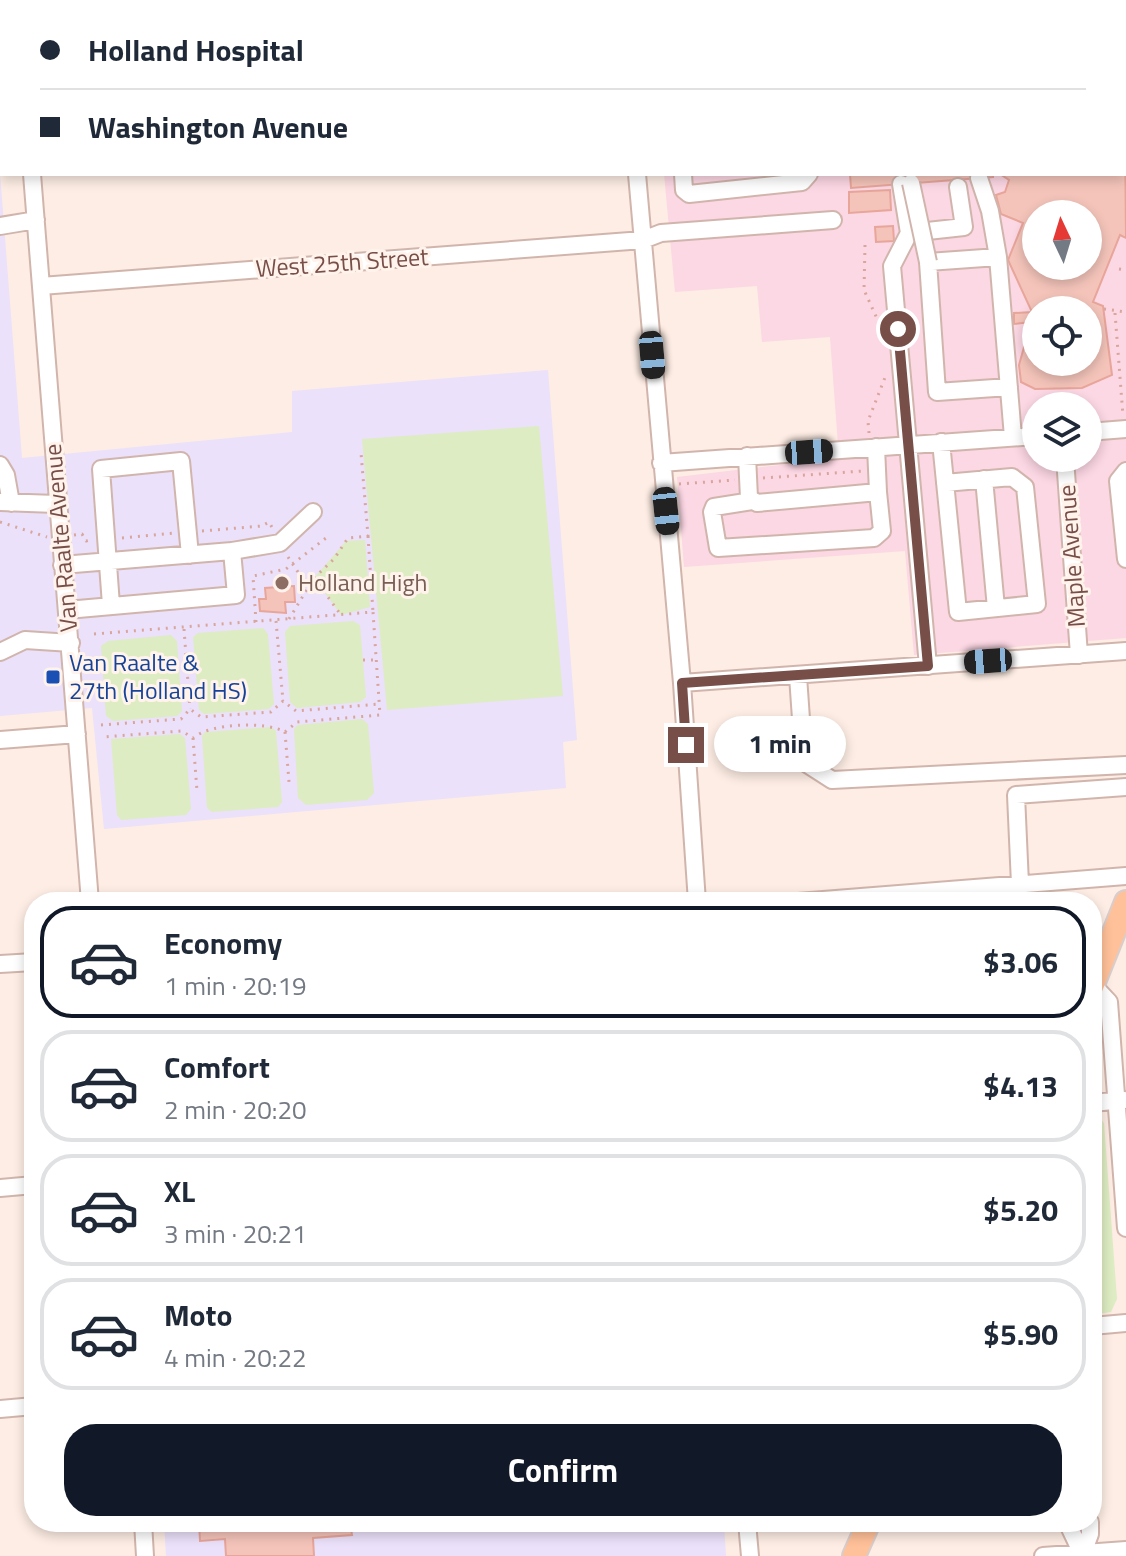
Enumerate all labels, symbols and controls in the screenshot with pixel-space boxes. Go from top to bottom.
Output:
text: Holland Hospital [88,27,304,73]
text: Washington Avenue [88,104,348,150]
north arrow [1022,200,1102,280]
map controls [1022,200,1102,472]
street label: West 25th Street [254,238,430,286]
button: locate [1022,296,1102,376]
route start [880,311,916,347]
car [638,330,666,380]
button: layers [1022,392,1102,472]
car [784,438,834,466]
street label: Van Raalte Avenue [34,442,86,634]
street label: Maple Avenue [1048,484,1094,629]
car [652,486,680,536]
place label: Holland High [298,564,427,600]
marker: Holland High [273,574,291,592]
place label: Van Raalte & 27th (Holland HS) [69,644,247,708]
car [963,647,1013,675]
marker: Van Raalte & 27th (Holland HS) [44,668,62,686]
callout: 1 min [714,717,846,773]
text: 1 min [748,724,812,763]
route end [668,727,704,763]
text: Economy [164,920,282,966]
icon: car [68,926,140,998]
text: $3.06 [983,939,1058,985]
text: 1 min · 20:19 [164,966,307,1005]
text: Comfort [164,1044,270,1090]
icon: car [68,1050,140,1122]
text: $4.13 [983,1063,1058,1109]
text: 2 min · 20:20 [164,1090,307,1129]
text: XL [164,1168,195,1214]
icon: car [68,1174,140,1246]
text: $5.20 [983,1187,1058,1233]
text: 3 min · 20:21 [164,1214,307,1253]
text: Moto [164,1292,232,1338]
icon: car [68,1298,140,1370]
text: $5.90 [983,1311,1058,1357]
text: 4 min · 20:22 [164,1338,307,1377]
button: Confirm [64,1424,1062,1516]

